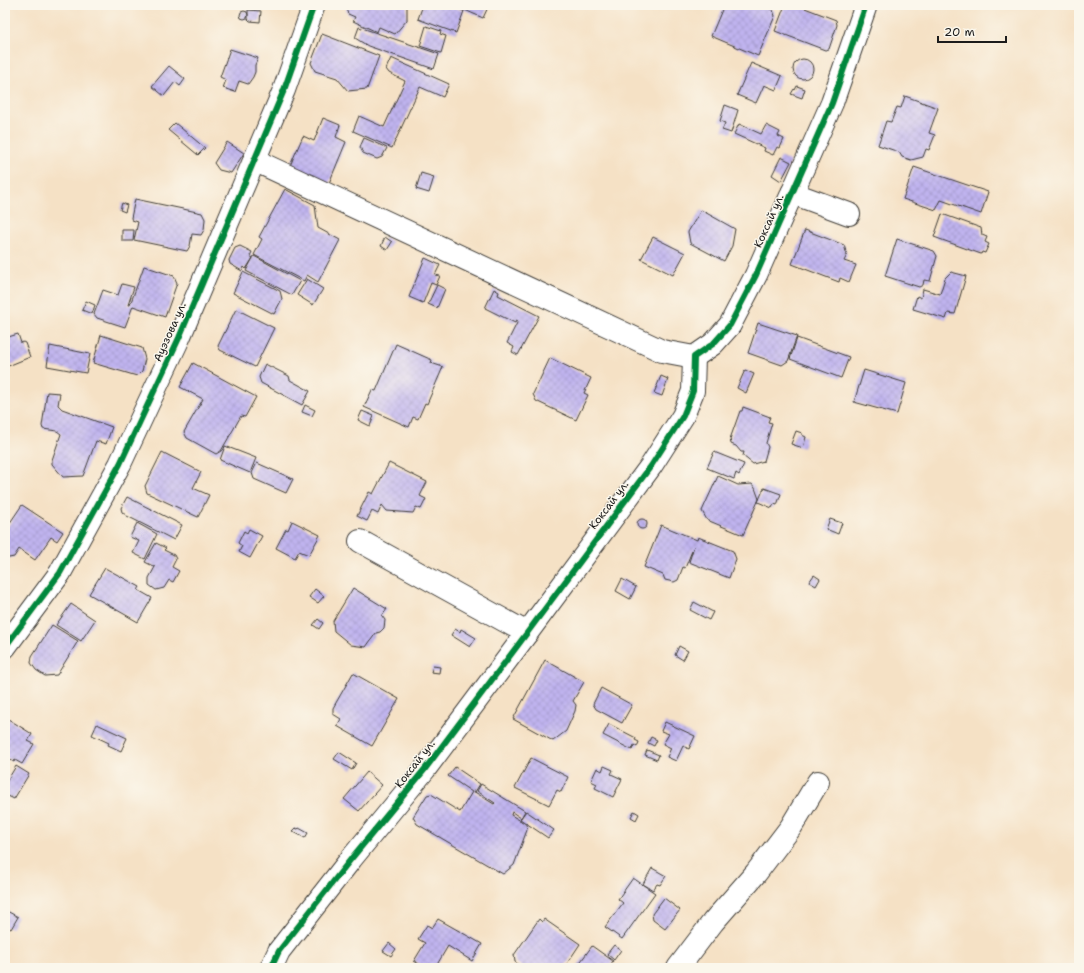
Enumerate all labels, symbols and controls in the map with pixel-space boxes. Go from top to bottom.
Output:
scale bar [938,18,1006,44]
text: 20 m [944,24,975,40]
street label: Коксай ул. [751,192,788,250]
street label: Ауэзова ул. [150,300,190,364]
street label: Коксай ул. [586,477,632,532]
street label: Коксай ул. [391,737,439,791]

